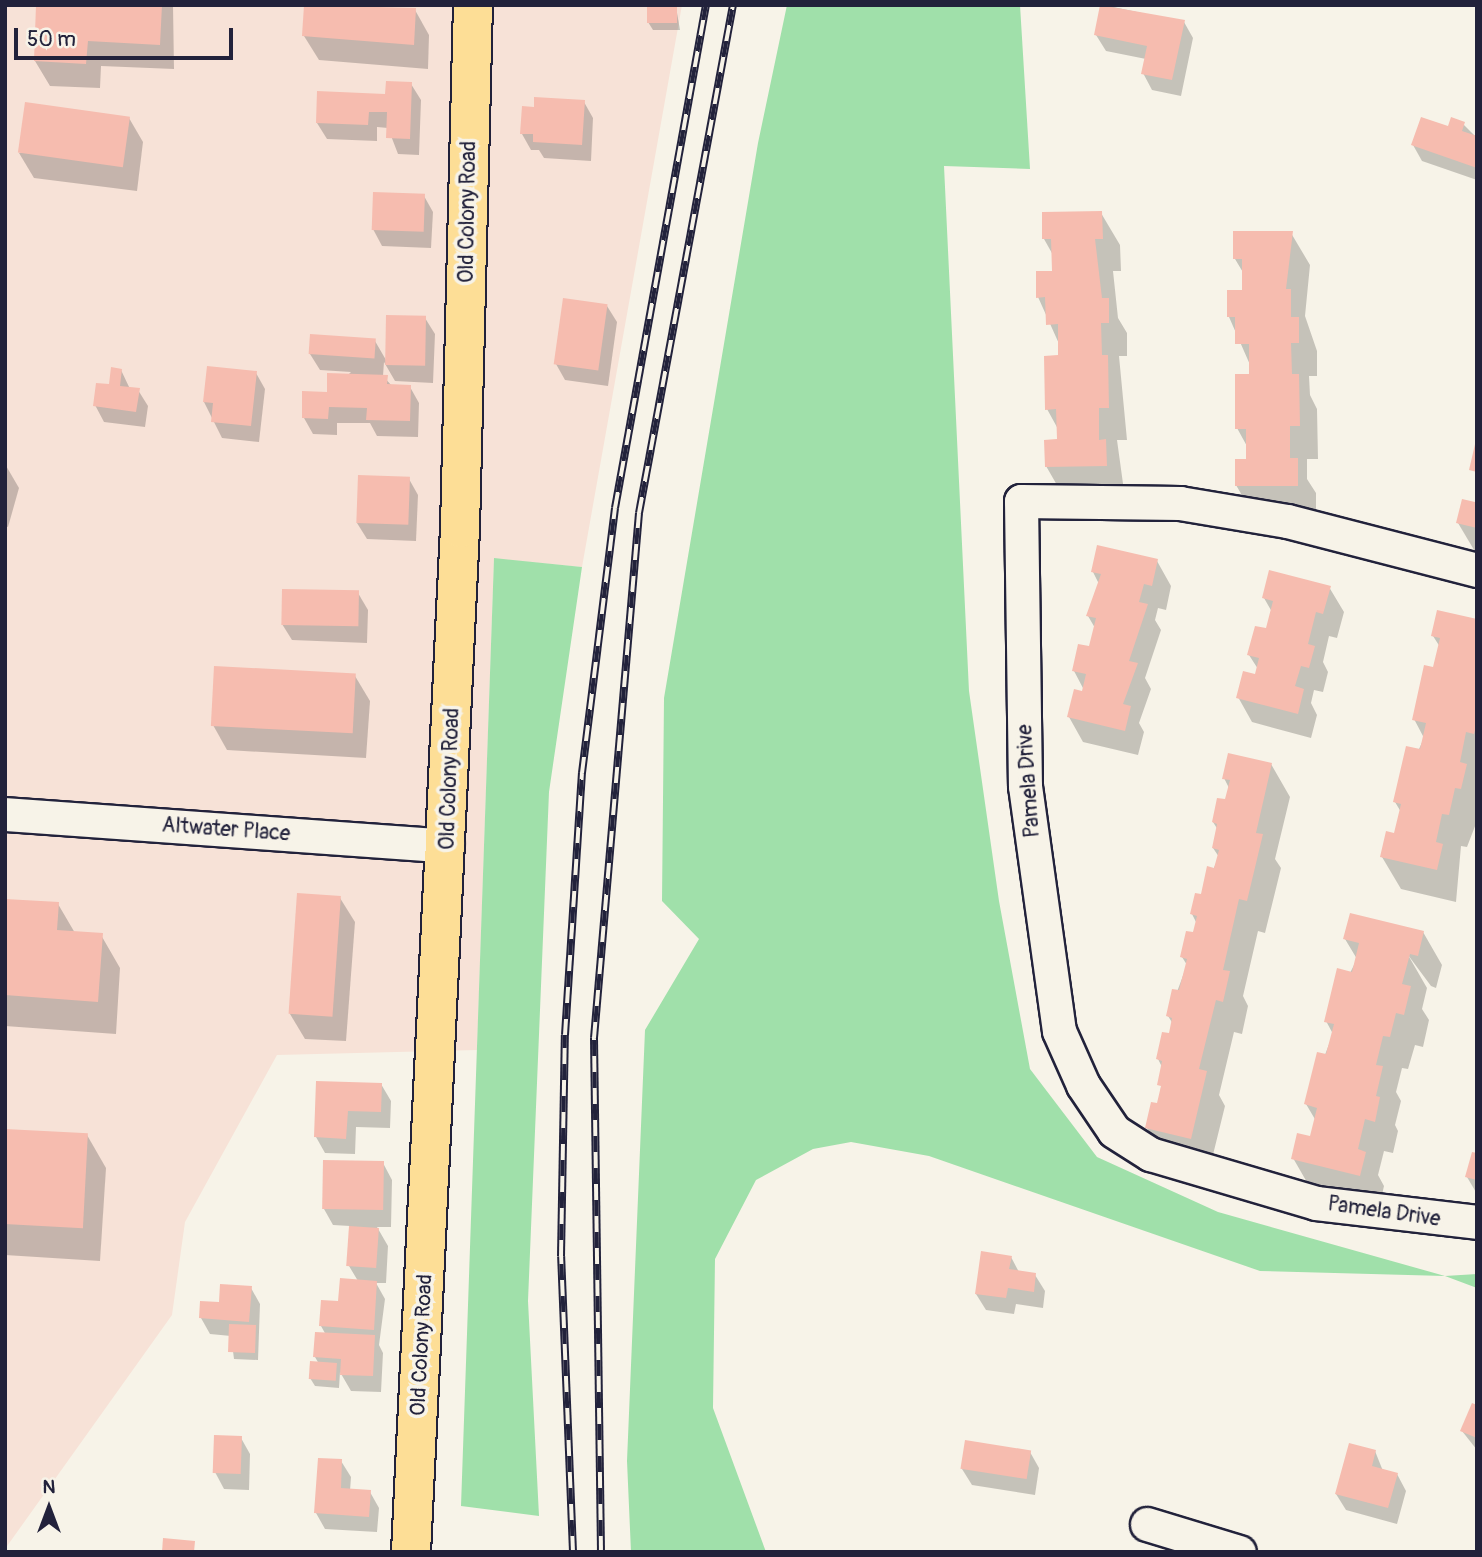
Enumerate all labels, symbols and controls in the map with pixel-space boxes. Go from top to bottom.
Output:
scale bar [18,14,236,58]
text: 50 m [27,26,76,53]
street label: Old Colony Road [454,141,482,283]
street label: Old Colony Road [435,708,465,850]
street label: Pamela Drive [1012,723,1046,839]
street label: Altwater Place [161,813,291,847]
street label: Pamela Drive [1326,1192,1442,1232]
street label: Old Colony Road [406,1273,438,1417]
north arrow [14,1473,84,1543]
text: N [43,1475,55,1499]

